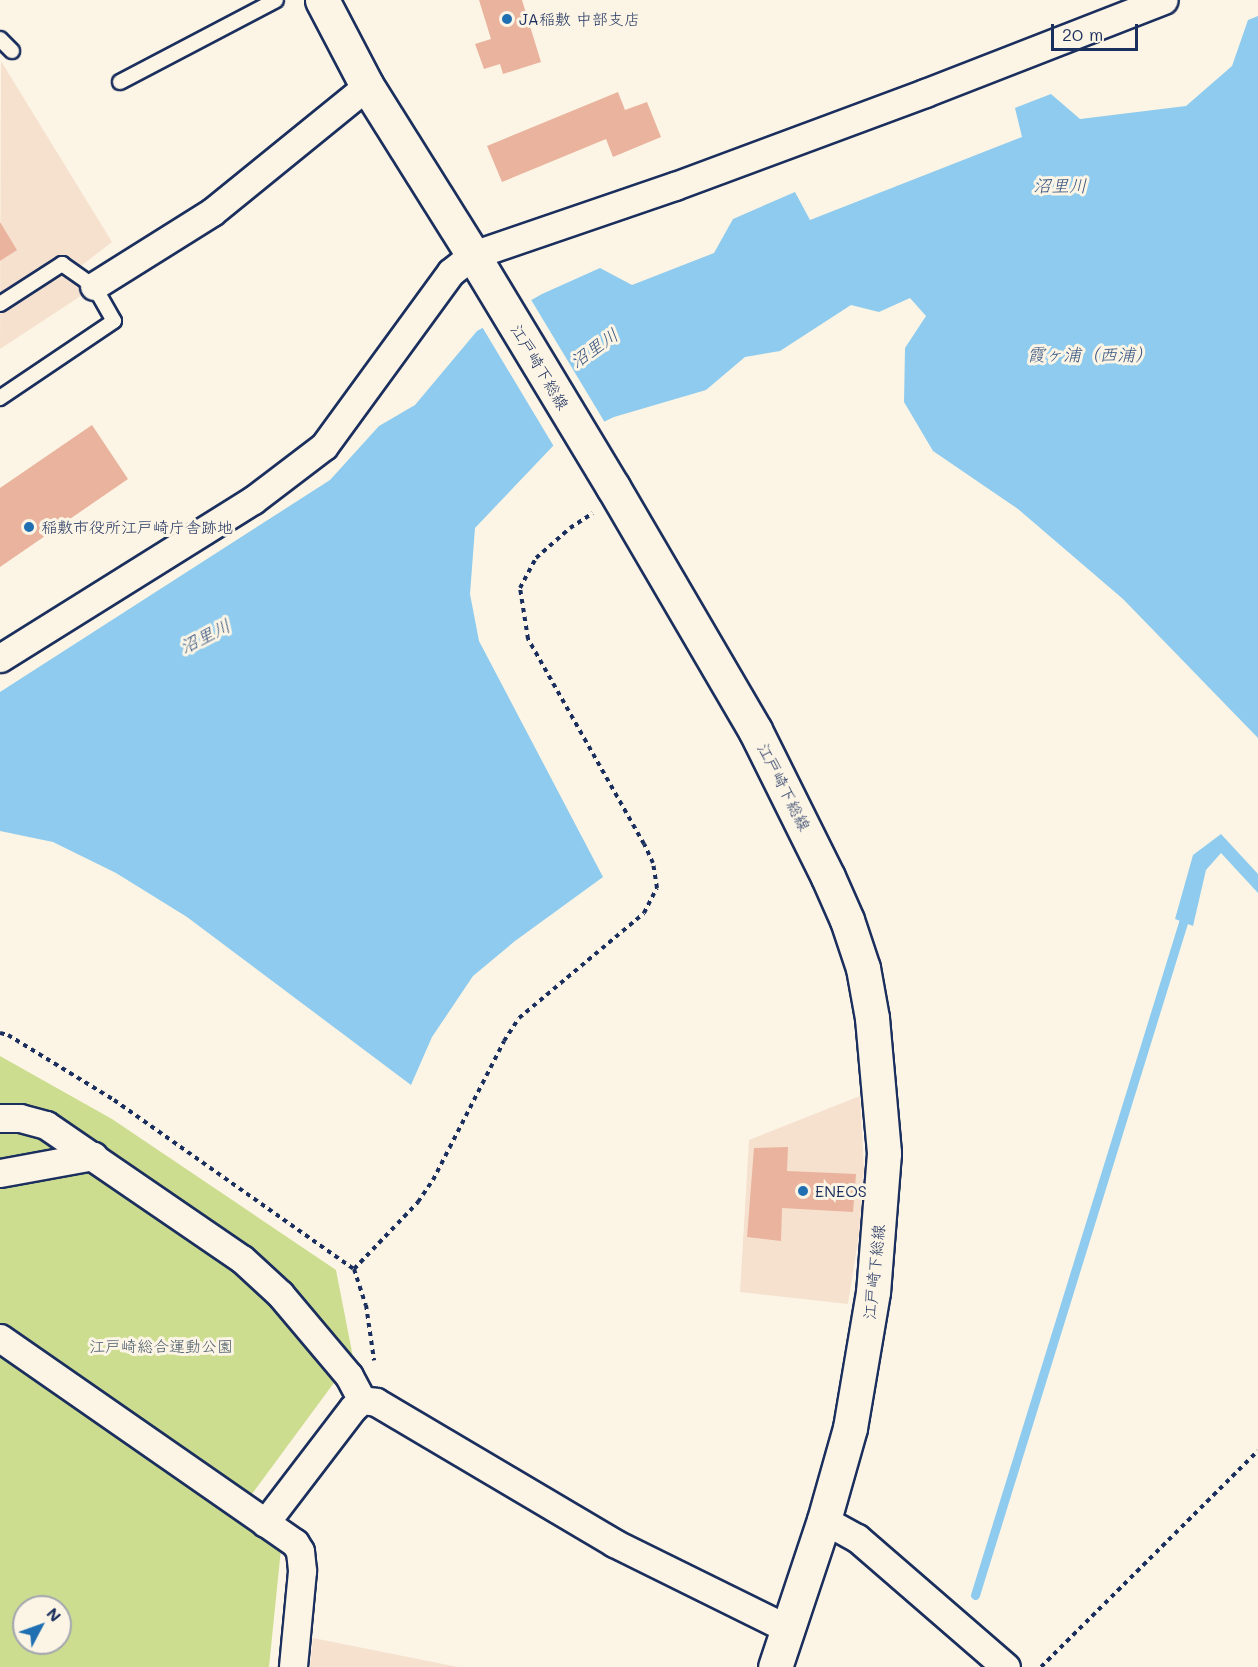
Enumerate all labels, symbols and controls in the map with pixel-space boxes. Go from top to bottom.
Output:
place label: JA稲敷 中部支店 [519,9,640,29]
marker: JA稲敷 中部支店 [500,12,514,26]
scale bar [1054,12,1141,50]
text: 20 m [1062,22,1103,46]
water label: 沼里川 [1033,174,1087,196]
street label: 江戸崎下総線 [507,321,573,413]
water label: 沼里川 [566,324,622,372]
water label: 霞ヶ浦（西浦） [1027,343,1153,365]
place label: 稲敷市役所江戸崎庁舎跡地 [41,517,233,537]
marker: 稲敷市役所江戸崎庁舎跡地 [22,520,36,534]
water label: 沼里川 [176,614,234,658]
street label: 江戸崎下総線 [754,740,814,834]
place label: ENEOS [815,1181,867,1201]
marker: ENEOS [796,1184,810,1198]
street label: 江戸崎下総線 [859,1223,889,1321]
park label: 江戸崎総合運動公園 [89,1336,233,1356]
north arrow [12,1595,72,1655]
text: N [43,1603,66,1626]

